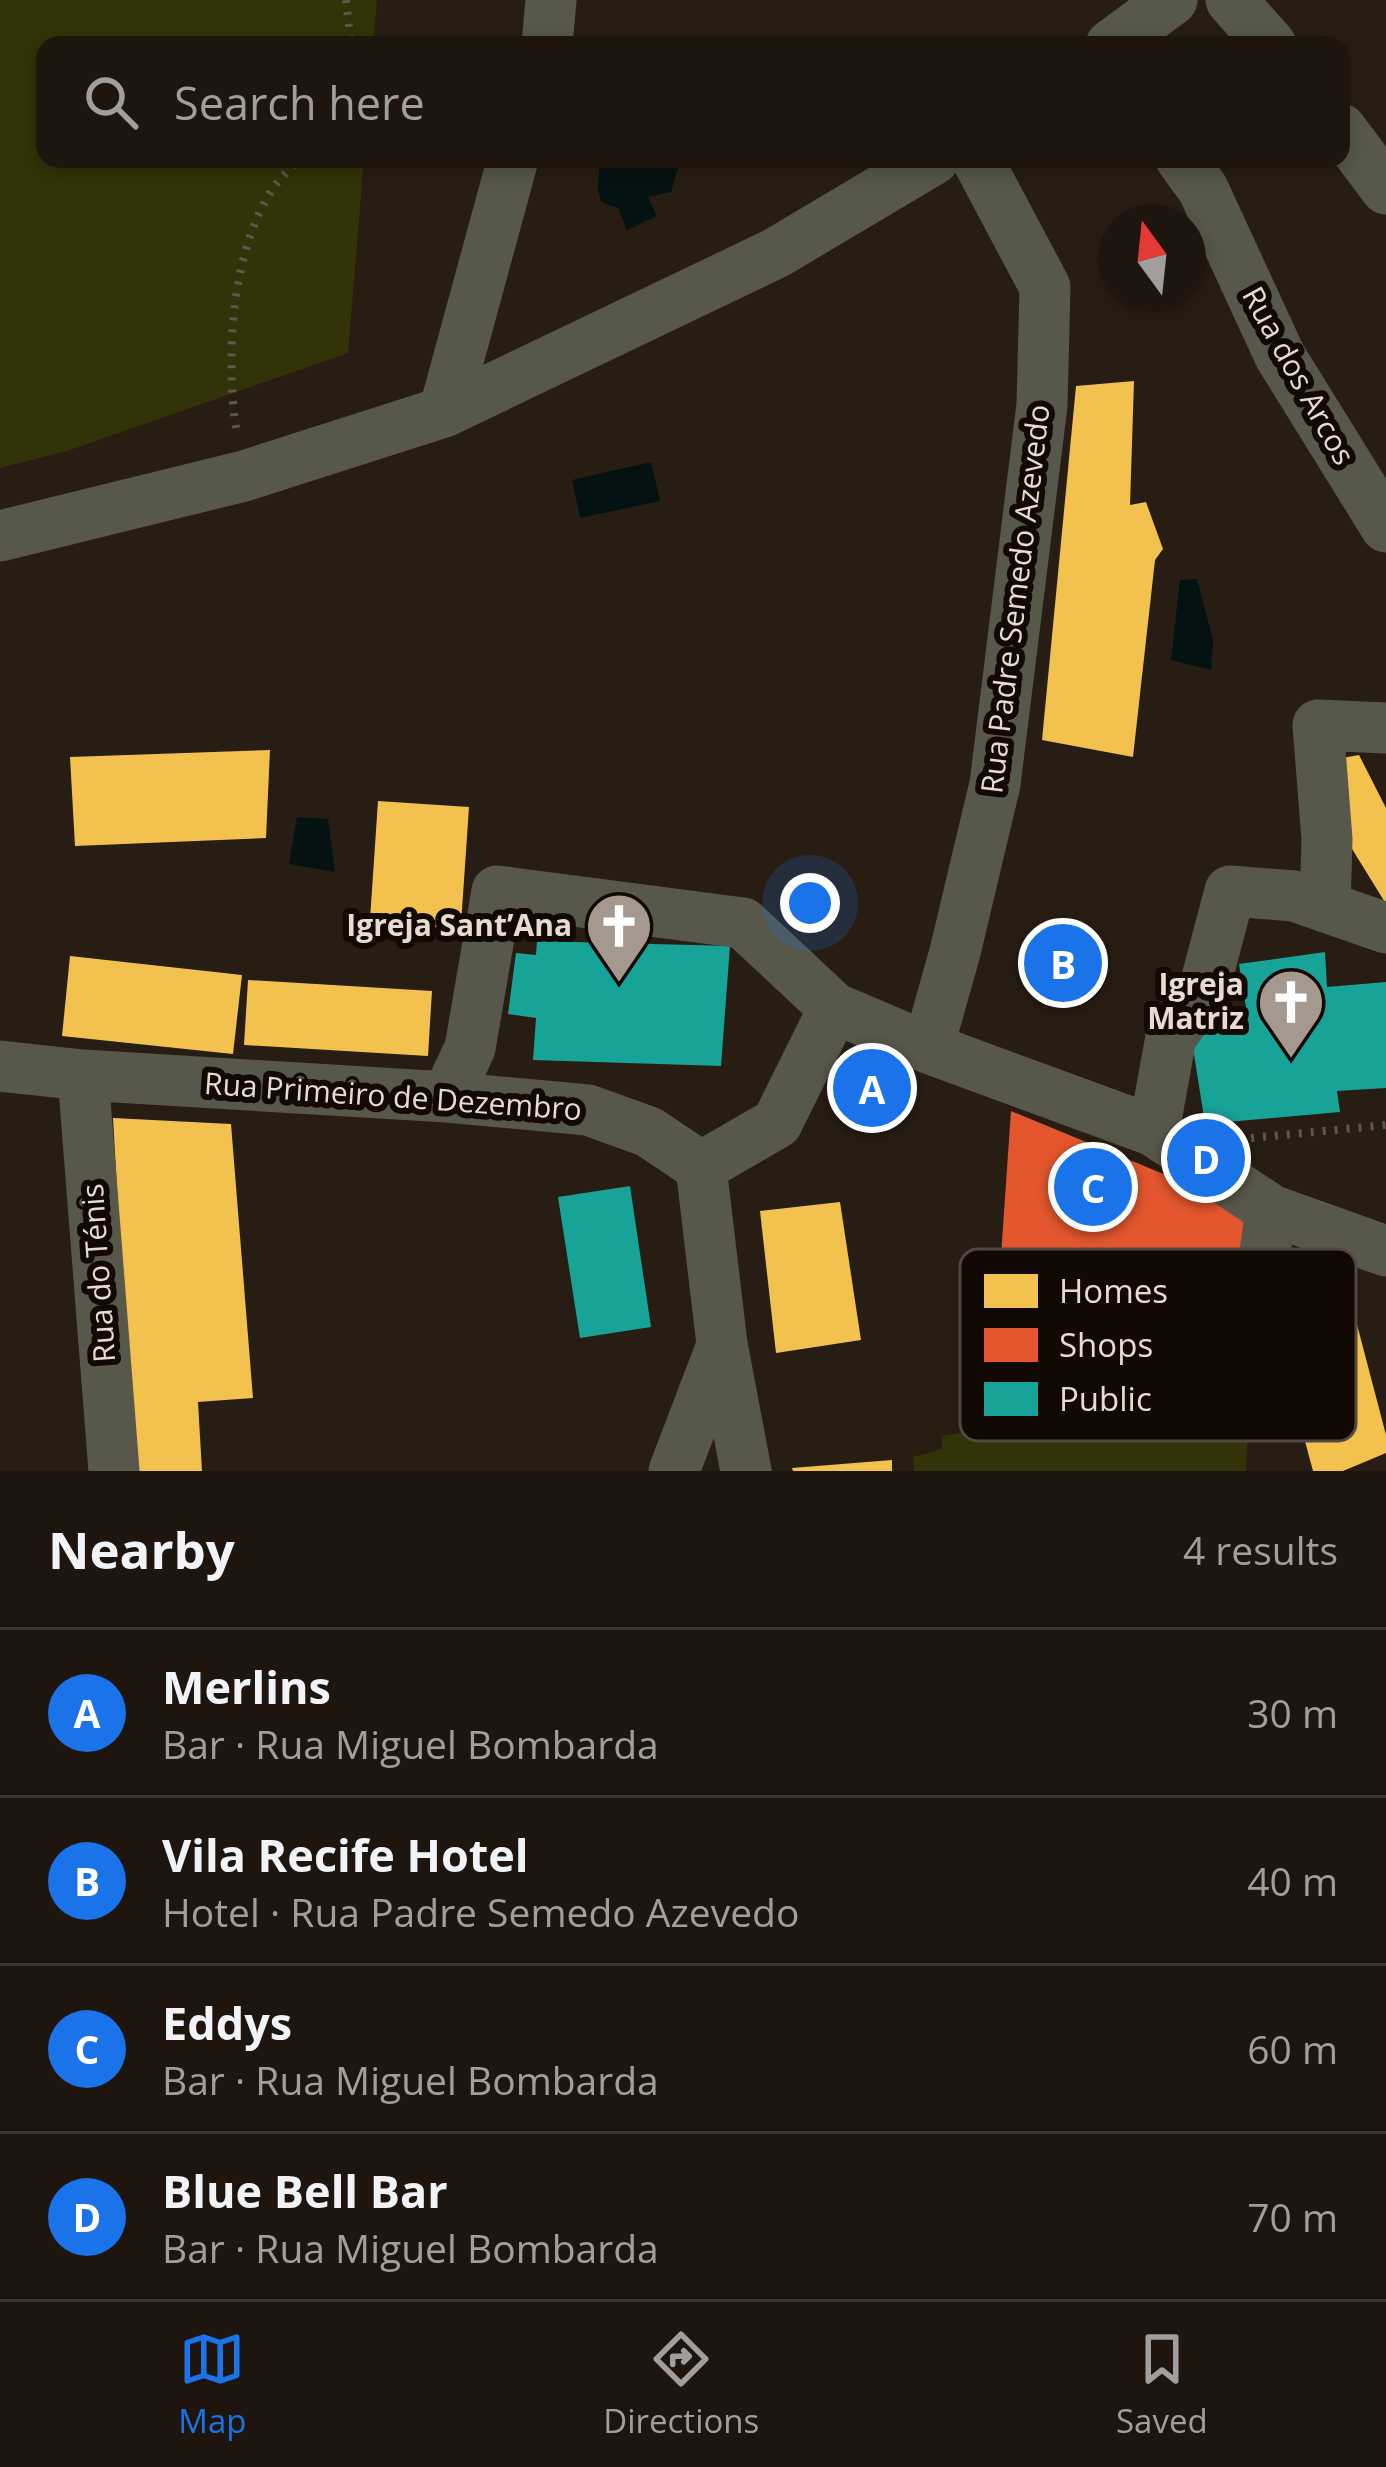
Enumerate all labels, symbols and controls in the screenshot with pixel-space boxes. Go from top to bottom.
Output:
search box [36,36,1350,168]
icon: search [78,69,144,135]
text: Search here [174,72,425,133]
north arrow [1098,204,1206,312]
street label: Rua dos Arcos [1233,279,1365,472]
street label: Rua Padre Semedo Azevedo [970,402,1059,796]
your location [780,873,840,933]
church icon: Igreja Sant’Ana [584,891,654,985]
place label: Igreja Sant’Ana [346,904,572,945]
pin: B [1024,918,1102,1008]
place label: Igreja Matriz [1147,963,1244,1038]
church icon: Igreja Matriz [1256,967,1326,1061]
pin: A [833,1043,911,1133]
street label: Rua Primeiro de Dezembro [203,1062,583,1129]
pin: D [1167,1113,1245,1203]
pin: C [1054,1142,1132,1232]
street label: Rua do Ténis [71,1182,124,1364]
legend [960,1249,1356,1441]
text: Homes [1059,1268,1168,1313]
text: Shops [1059,1322,1153,1367]
text: Public [1059,1376,1152,1421]
text: Nearby [48,1514,235,1584]
text: 4 results [1183,1523,1338,1576]
text: Merlins [162,1656,331,1717]
text: A [74,1686,100,1739]
text: 30 m [1247,1686,1338,1739]
text: Bar · Rua Miguel Bombarda [162,1717,659,1770]
text: Vila Recife Hotel [162,1824,529,1885]
text: B [74,1854,100,1907]
text: 40 m [1247,1854,1338,1907]
text: Hotel · Rua Padre Semedo Azevedo [162,1885,799,1938]
text: Eddys [162,1992,292,2053]
text: C [75,2022,99,2075]
text: 60 m [1247,2022,1338,2075]
text: Bar · Rua Miguel Bombarda [162,2053,659,2106]
text: Blue Bell Bar [162,2160,448,2221]
text: D [73,2190,101,2243]
text: 70 m [1247,2190,1338,2243]
text: Bar · Rua Miguel Bombarda [162,2221,659,2274]
tab: Map [178,2326,247,2443]
tab: Directions [603,2326,759,2443]
tab: Saved [1116,2326,1208,2443]

